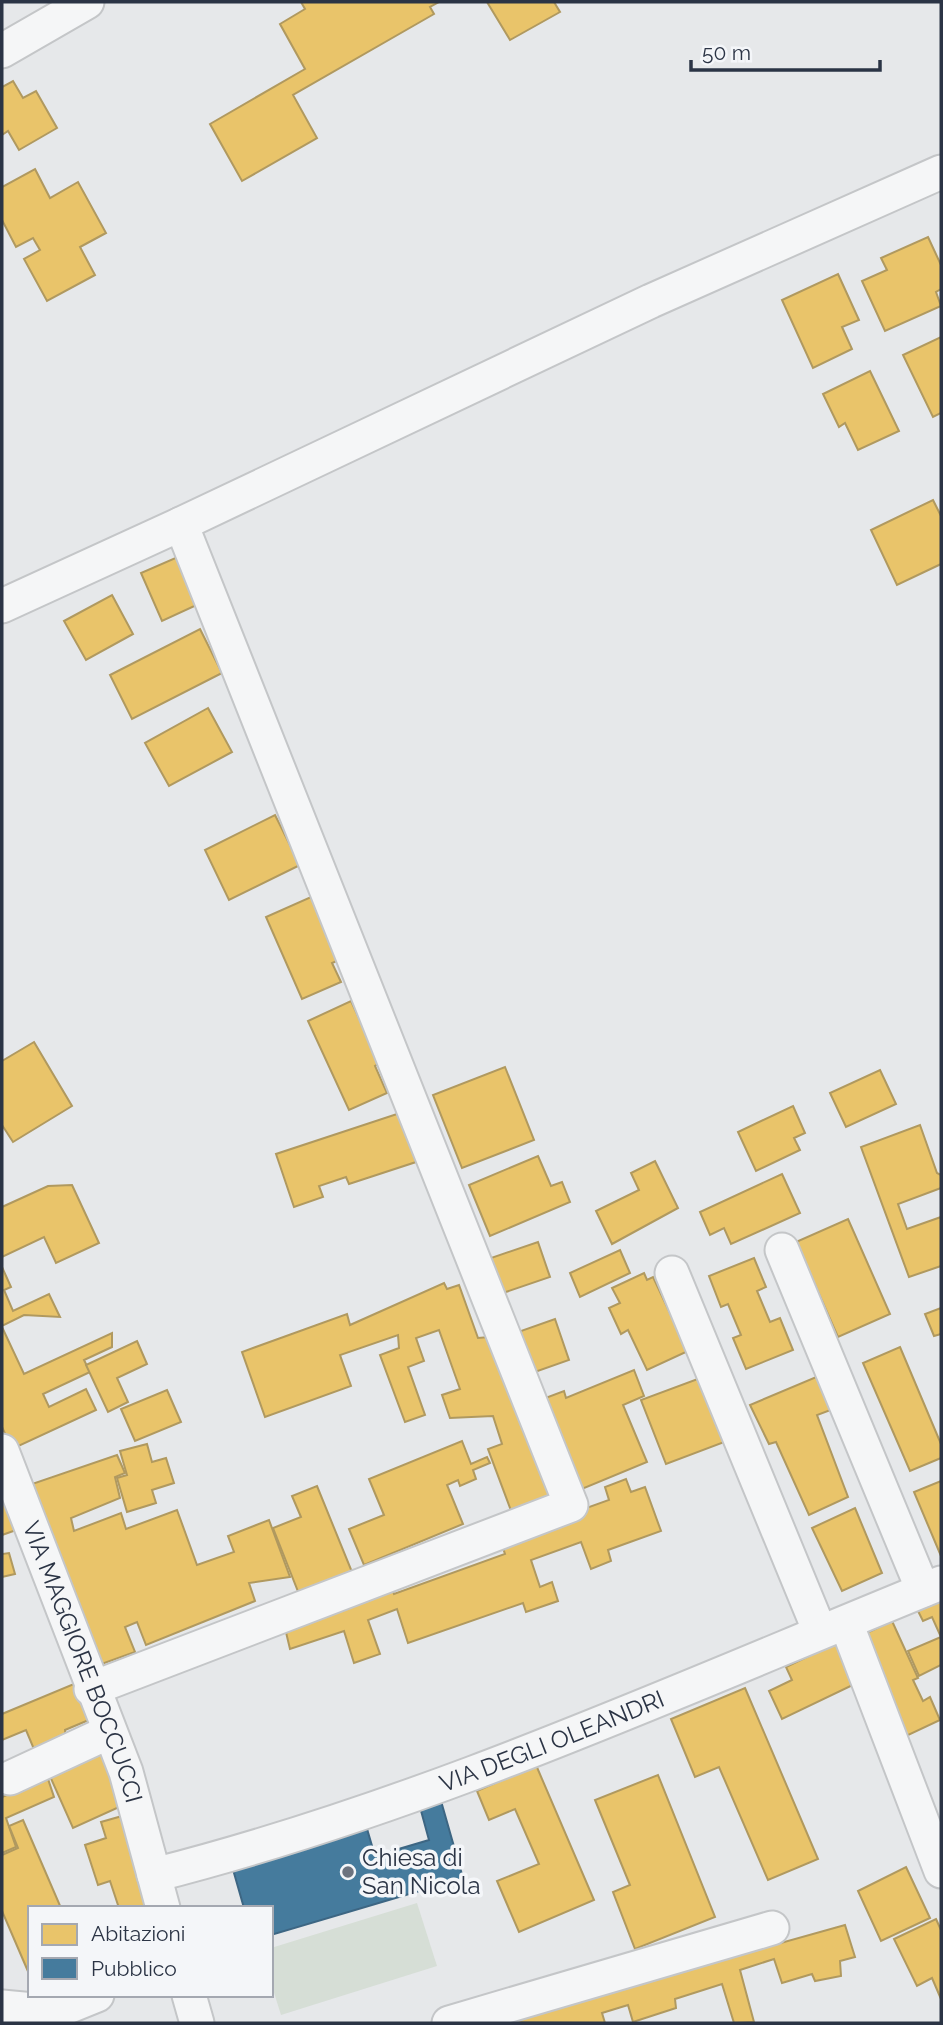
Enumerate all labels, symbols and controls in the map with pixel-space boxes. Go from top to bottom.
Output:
scale bar [691,28,880,72]
text: 50 m [702,40,751,65]
street label: VIA MAGGIORE BOCCUCCI [17,1517,149,1806]
street label: VIA DEGLI OLEANDRI [435,1684,668,1798]
place label: Chiesa di San Nicola [362,1843,480,1900]
marker: Chiesa di San Nicola [340,1864,356,1880]
legend [28,1906,273,1997]
text: Abitazioni [91,1921,185,1946]
text: Pubblico [91,1956,177,1981]

